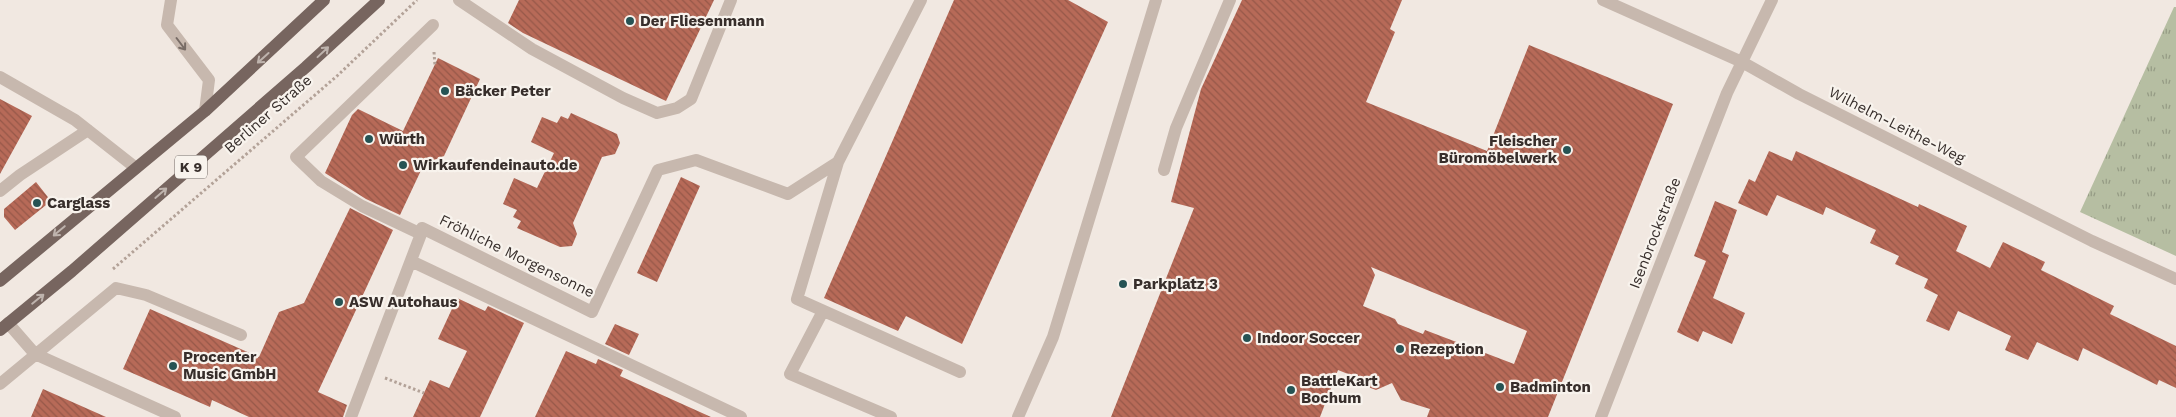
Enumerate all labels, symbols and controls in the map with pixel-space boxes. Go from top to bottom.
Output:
place label: Der Fliesenmann [640,12,764,30]
marker: Der Fliesenmann [624,15,636,27]
one-way arrow [176,37,187,50]
one-way arrow [316,46,329,58]
one-way arrow [256,52,269,64]
street label: Berliner Straße [221,71,315,157]
place label: Bäcker Peter [455,82,551,100]
street label: Wilhelm-Leithe-Weg [1826,83,1968,167]
marker: Bäcker Peter [439,85,451,97]
place label: Würth [379,130,425,148]
place label: Fleischer Büromöbelwerk [1438,132,1558,167]
marker: Würth [363,133,375,145]
marker: Fleischer Büromöbelwerk [1561,144,1573,156]
road number: K 9 [175,156,207,178]
place label: Wirkaufendeinauto.de [413,156,578,174]
marker: Wirkaufendeinauto.de [397,159,409,171]
street label: Isenbrockstraße [1626,175,1684,291]
one-way arrow [155,188,168,199]
place label: Carglass [47,194,110,212]
marker: Carglass [31,197,43,209]
street label: Fröhliche Morgensonne [437,211,597,301]
one-way arrow [53,226,66,237]
place label: Parkplatz 3 [1133,275,1218,293]
marker: Parkplatz 3 [1117,278,1129,290]
one-way arrow [31,293,44,304]
place label: ASW Autohaus [349,293,458,311]
marker: ASW Autohaus [333,296,345,308]
place label: Indoor Soccer [1257,329,1360,347]
marker: Indoor Soccer [1241,332,1253,344]
place label: Rezeption [1410,340,1484,358]
marker: Rezeption [1394,343,1406,355]
place label: Procenter Music GmbH [183,348,276,383]
marker: Procenter Music GmbH [167,360,179,372]
place label: BattleKart Bochum [1301,372,1378,407]
place label: Badminton [1510,378,1591,396]
marker: Badminton [1494,381,1506,393]
marker: BattleKart Bochum [1285,384,1297,396]

